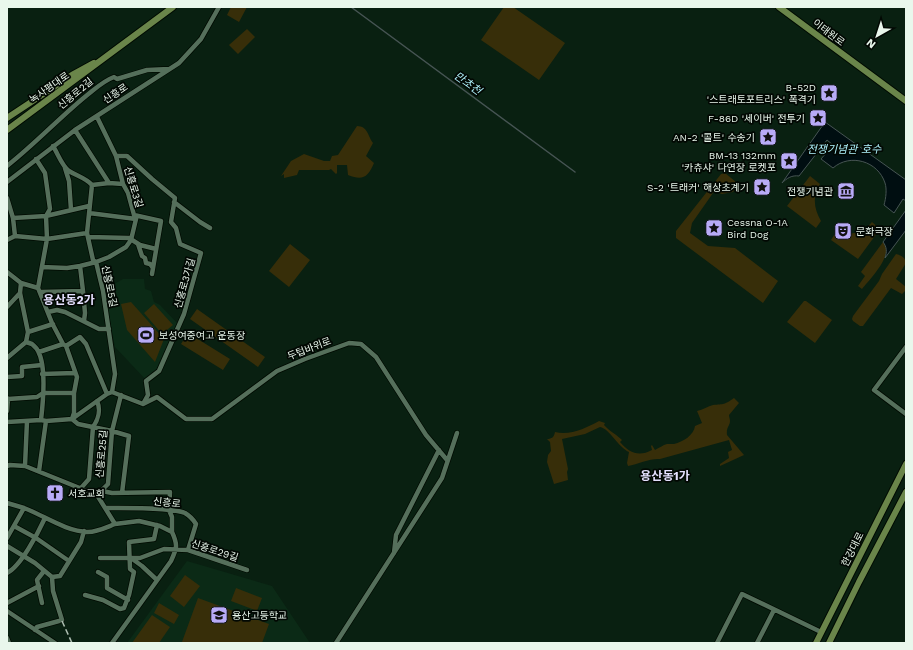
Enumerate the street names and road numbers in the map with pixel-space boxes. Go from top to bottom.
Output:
street label: 이태원로 [811,17,847,48]
street label: 녹사평대로 [27,70,71,105]
street label: 신흥로2길 [55,75,95,111]
street label: 신흥로 [101,81,130,106]
street label: 신흥로3길 [122,165,145,209]
street label: 신흥로3가길 [172,257,197,310]
street label: 신흥로5길 [100,264,119,308]
street label: 두텁바위로 [286,335,333,362]
street label: 신흥로25길 [94,429,109,479]
street label: 신흥로 [153,496,181,509]
street label: 한강대로 [839,530,866,568]
street label: 신흥로29길 [190,538,240,563]

